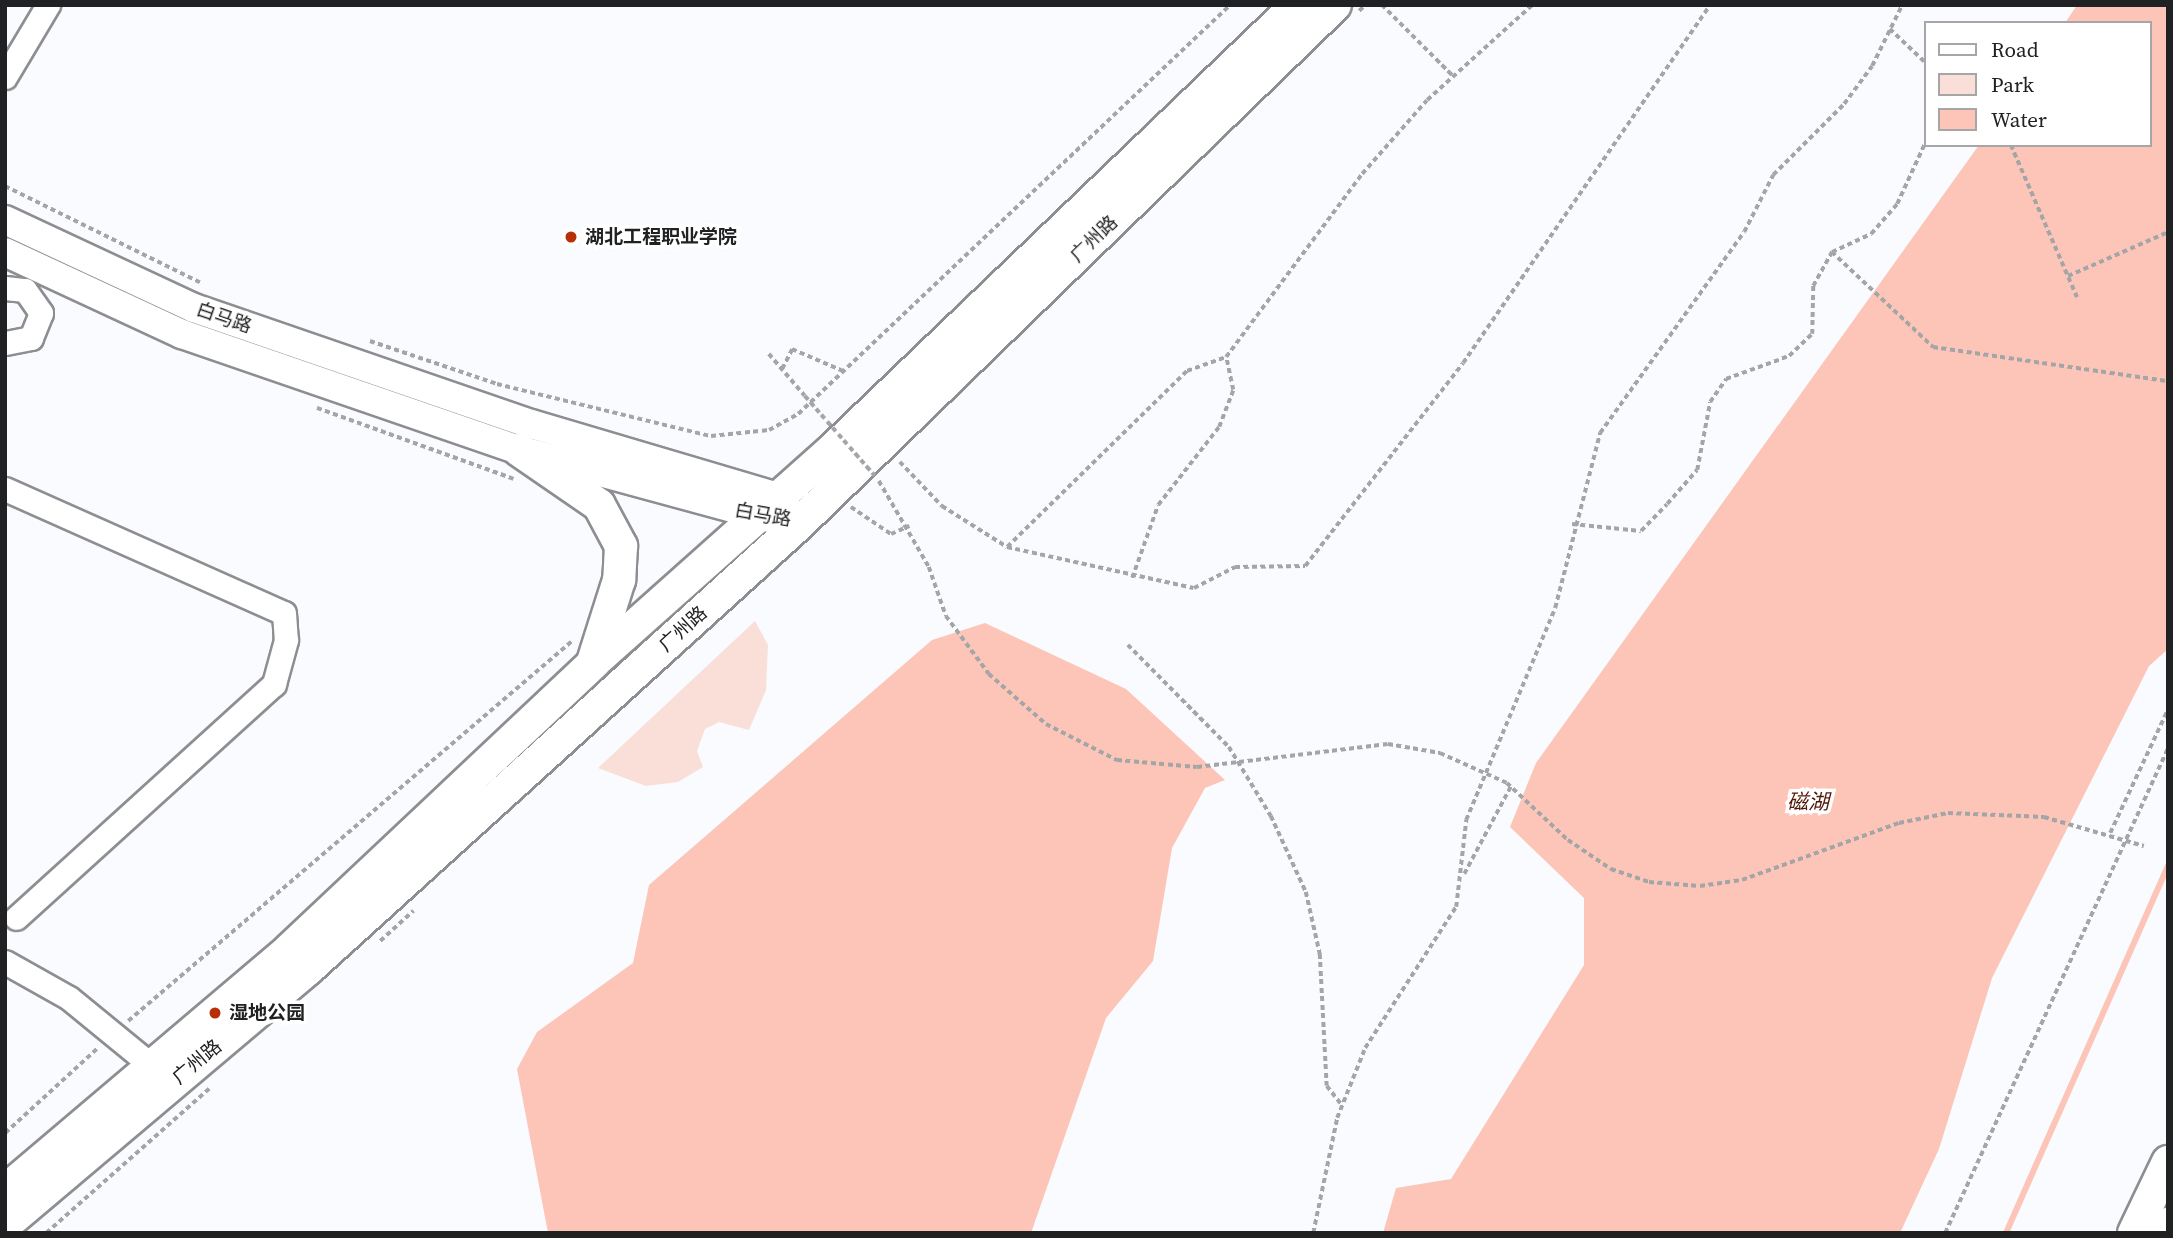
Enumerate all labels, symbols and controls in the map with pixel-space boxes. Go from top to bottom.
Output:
legend [1924,21,2152,147]
text: Road [1991,35,2039,64]
text: Park [1991,70,2034,99]
text: Water [1991,105,2047,134]
street label: 广州路 [1066,211,1122,267]
place label: 湖北工程职业学院 [585,226,737,248]
marker: 湖北工程职业学院 [563,229,579,245]
street label: 白马路 [193,298,255,338]
street label: 白马路 [733,499,793,531]
street label: 广州路 [654,601,712,657]
water label: 磁湖 [1787,789,1829,815]
place label: 湿地公园 [229,1002,305,1024]
marker: 湿地公园 [207,1005,223,1021]
street label: 广州路 [168,1035,226,1089]

